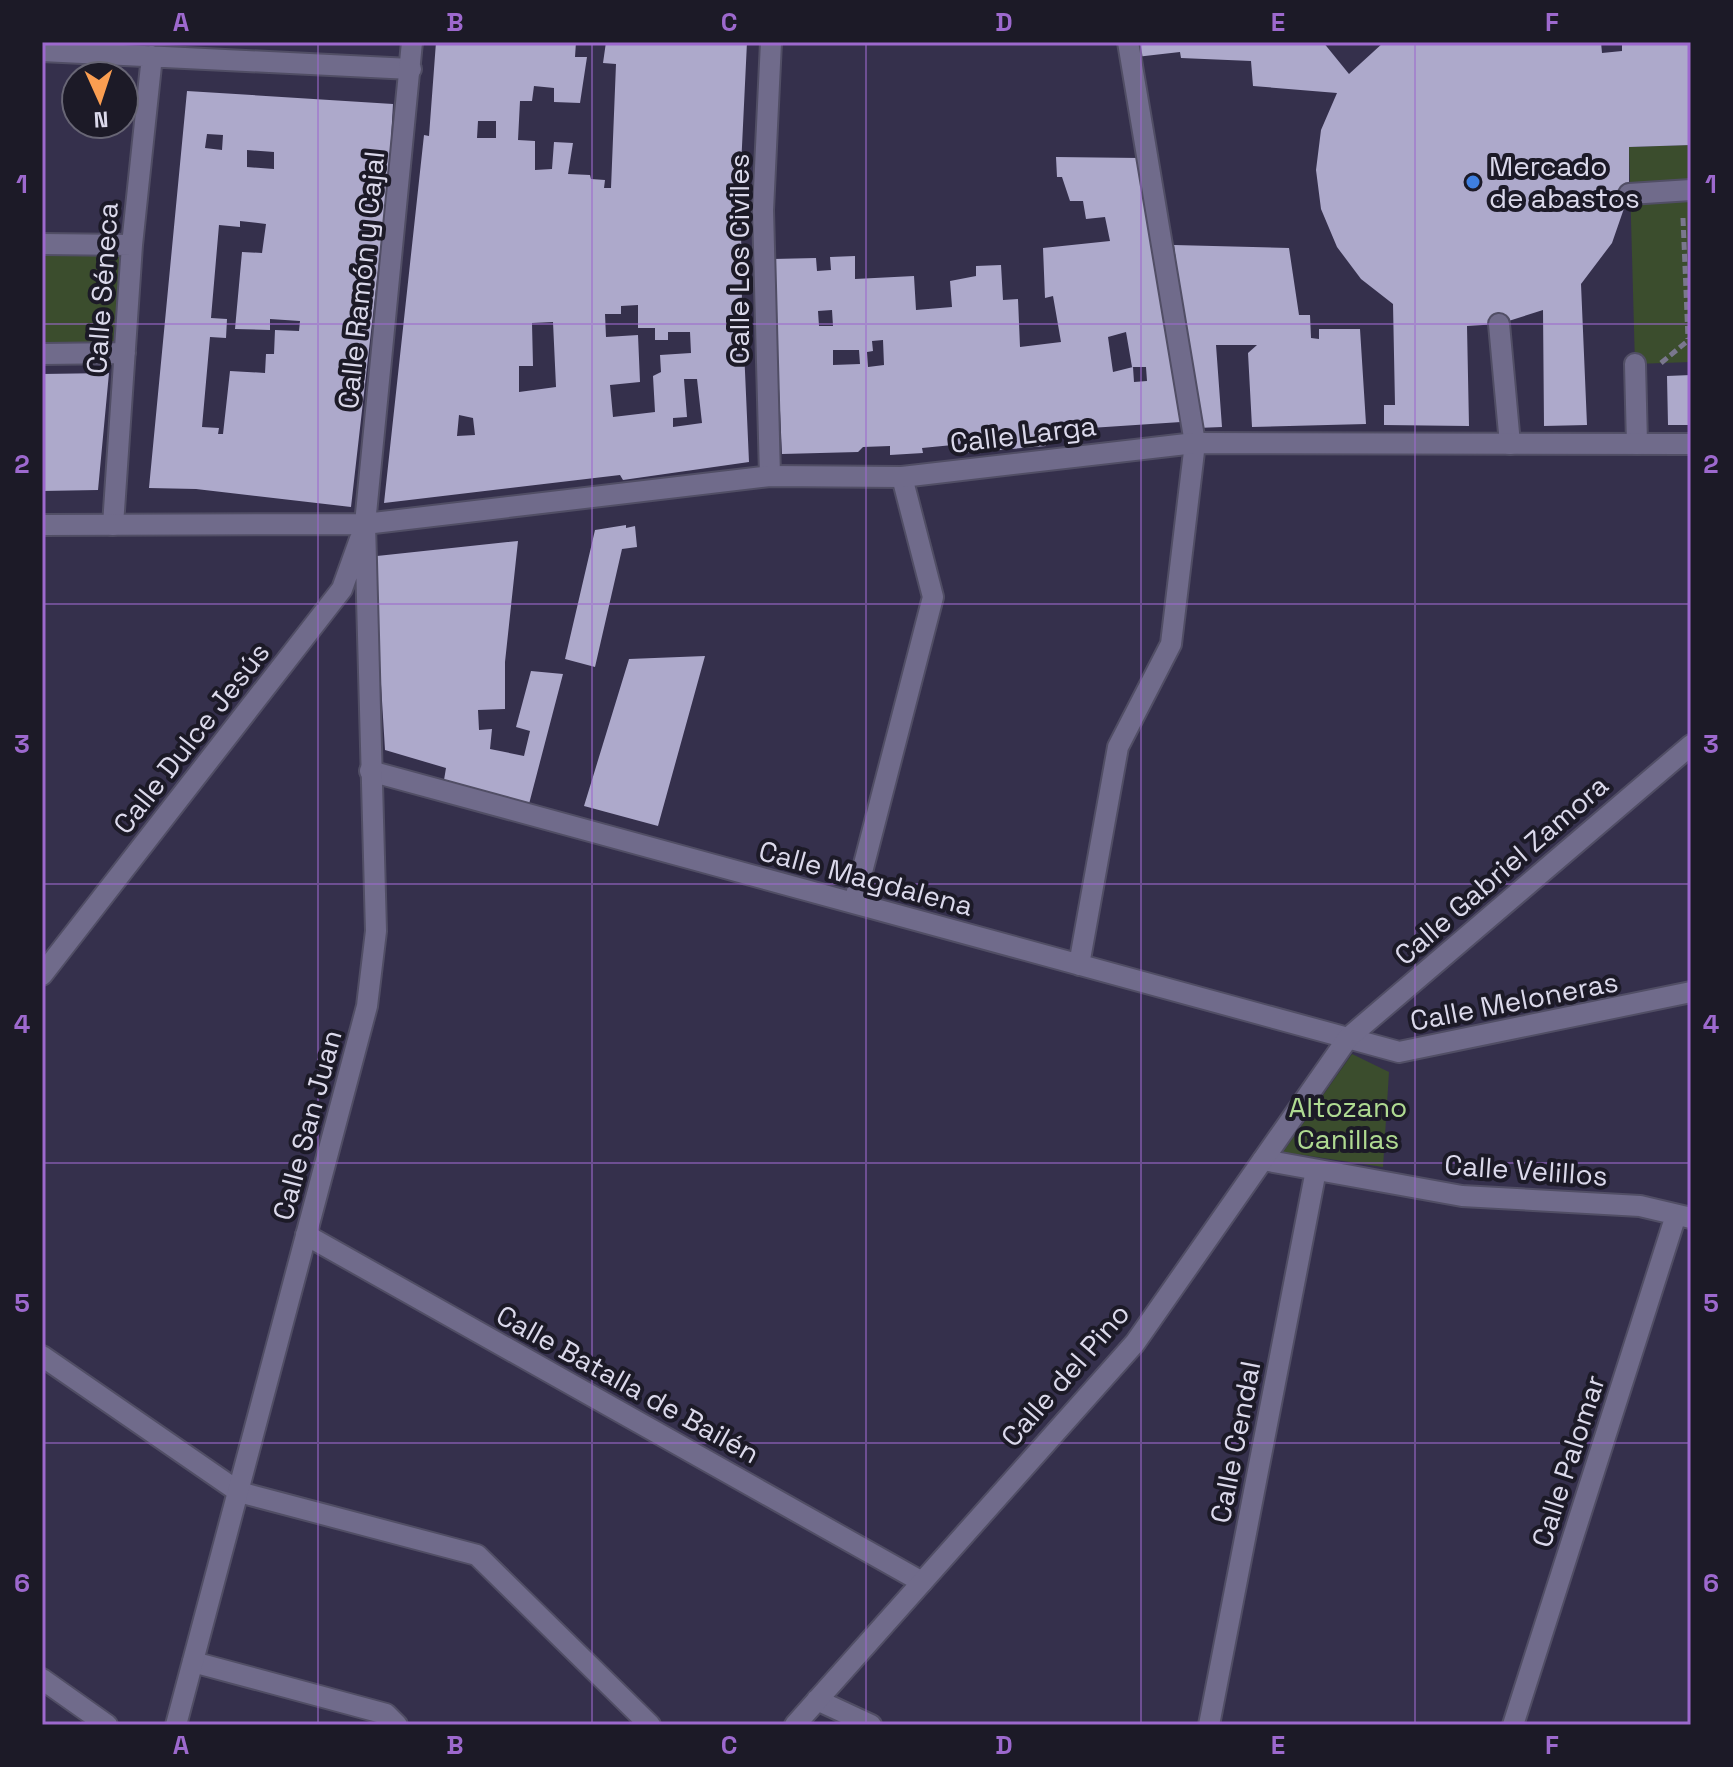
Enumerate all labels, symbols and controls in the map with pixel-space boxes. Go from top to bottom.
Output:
text: A [173,5,190,39]
text: B [446,5,464,39]
text: C [721,5,737,39]
text: D [995,5,1013,39]
text: E [1271,5,1285,39]
text: F [1545,5,1559,39]
north arrow [60,60,140,140]
text: N [93,106,109,134]
place label: Mercado de abastos [1489,148,1640,216]
street label: Calle Ramón y Cajal [330,149,392,411]
street label: Calle Los Civiles [721,154,757,365]
text: 1 [16,167,28,201]
text: 1 [1705,167,1717,201]
marker: Mercado de abastos [1464,173,1482,191]
street label: Calle Séneca [78,201,126,375]
street label: Calle Larga [948,407,1098,461]
text: 2 [14,447,30,481]
text: 2 [1703,447,1719,481]
street label: Calle Dulce Jesús [105,635,277,841]
text: 3 [14,727,30,761]
text: 3 [1703,727,1719,761]
street label: Calle Gabriel Zamora [1387,767,1615,973]
street label: Calle Magdalena [755,832,977,924]
street label: Calle Meloneras [1407,963,1621,1039]
text: 4 [14,1007,30,1041]
text: 4 [1703,1007,1719,1041]
street label: Calle San Juan [264,1026,350,1224]
park label: Altozano Canillas [1289,1089,1407,1157]
street label: Calle Velillos [1443,1146,1609,1194]
text: 5 [14,1286,30,1320]
text: 5 [1703,1286,1719,1320]
street label: Calle del Pino [993,1296,1137,1454]
street label: Calle Batalla de Bailén [490,1297,766,1471]
street label: Calle Cendal [1202,1358,1268,1526]
street label: Calle Palomar [1523,1370,1613,1552]
text: 6 [14,1566,30,1600]
text: 6 [1703,1566,1719,1600]
text: A [173,1728,190,1762]
text: B [446,1728,464,1762]
text: C [721,1728,737,1762]
text: D [995,1728,1013,1762]
text: E [1271,1728,1285,1762]
text: F [1545,1728,1559,1762]

